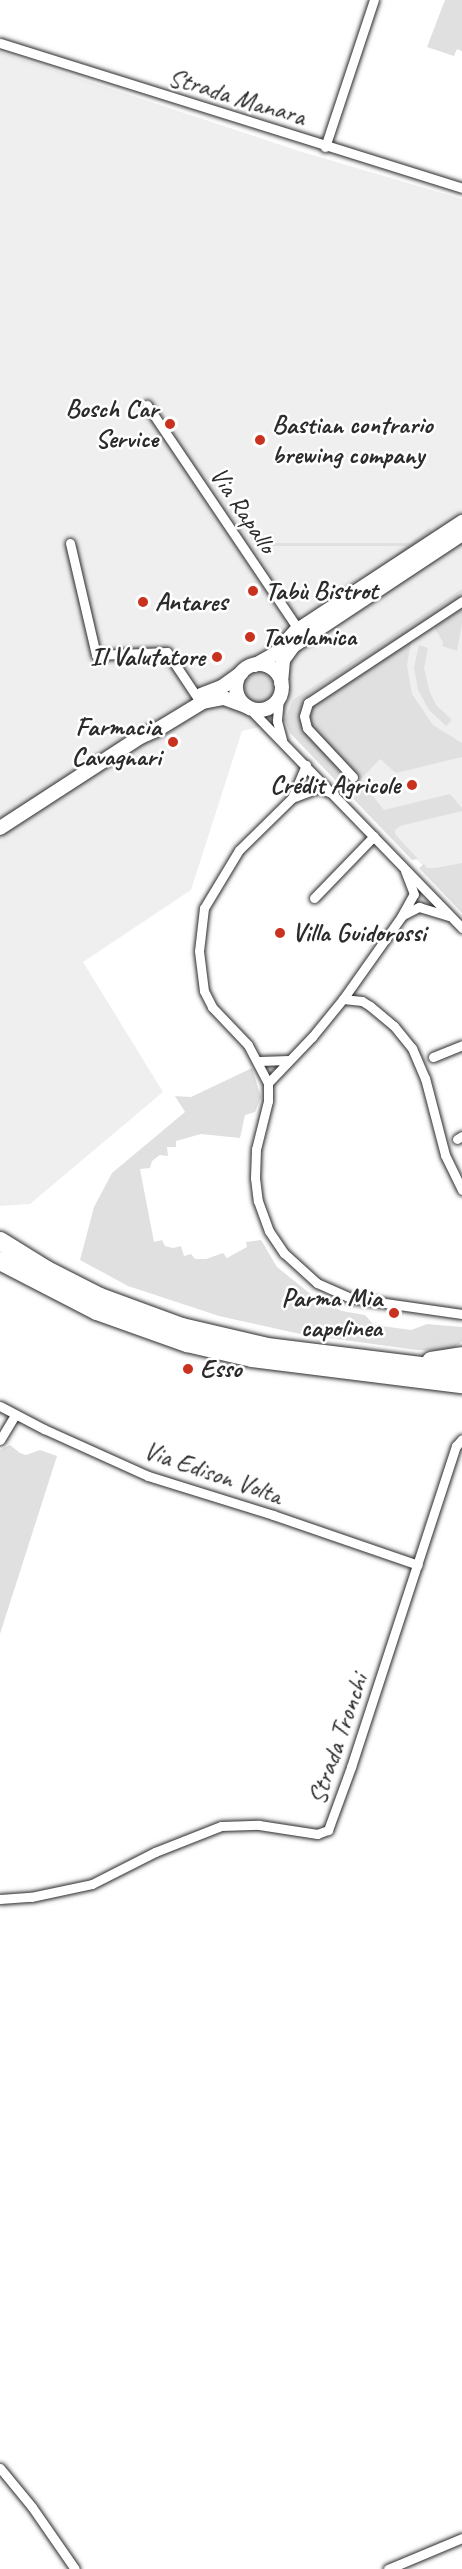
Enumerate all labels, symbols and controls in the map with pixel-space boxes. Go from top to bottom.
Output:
street label: Strada Manara [165,61,309,133]
place label: Bosch Car Service [65,393,158,454]
place label: Bastian contrario brewing company [272,409,432,470]
marker: Bosch Car Service [163,417,177,431]
marker: Bastian contrario brewing company [253,433,267,447]
street label: Via Rapallo [203,461,283,559]
place label: Tabù Bistrot [265,575,378,607]
marker: Tabù Bistrot [246,584,260,598]
place label: Antares [155,586,227,618]
marker: Antares [136,595,150,609]
place label: Tavolamica [262,621,356,653]
marker: Tavolamica [243,630,257,644]
place label: Il Valutatore [90,641,205,673]
marker: Il Valutatore [210,650,224,664]
place label: Farmacia Cavagnari [71,711,161,772]
marker: Farmacia Cavagnari [166,735,180,749]
place label: Crédit Agricole [269,769,400,801]
marker: Crédit Agricole [405,778,419,792]
place label: Villa Guidorossi [292,917,426,949]
marker: Villa Guidorossi [273,926,287,940]
place label: Parma Mia capolinea [282,1282,382,1344]
marker: Parma Mia capolinea [387,1306,401,1320]
place label: Esso [200,1353,241,1385]
marker: Esso [181,1362,195,1376]
street label: Via Edison Volta [140,1435,286,1511]
street label: Strada Tronchi [301,1670,375,1808]

